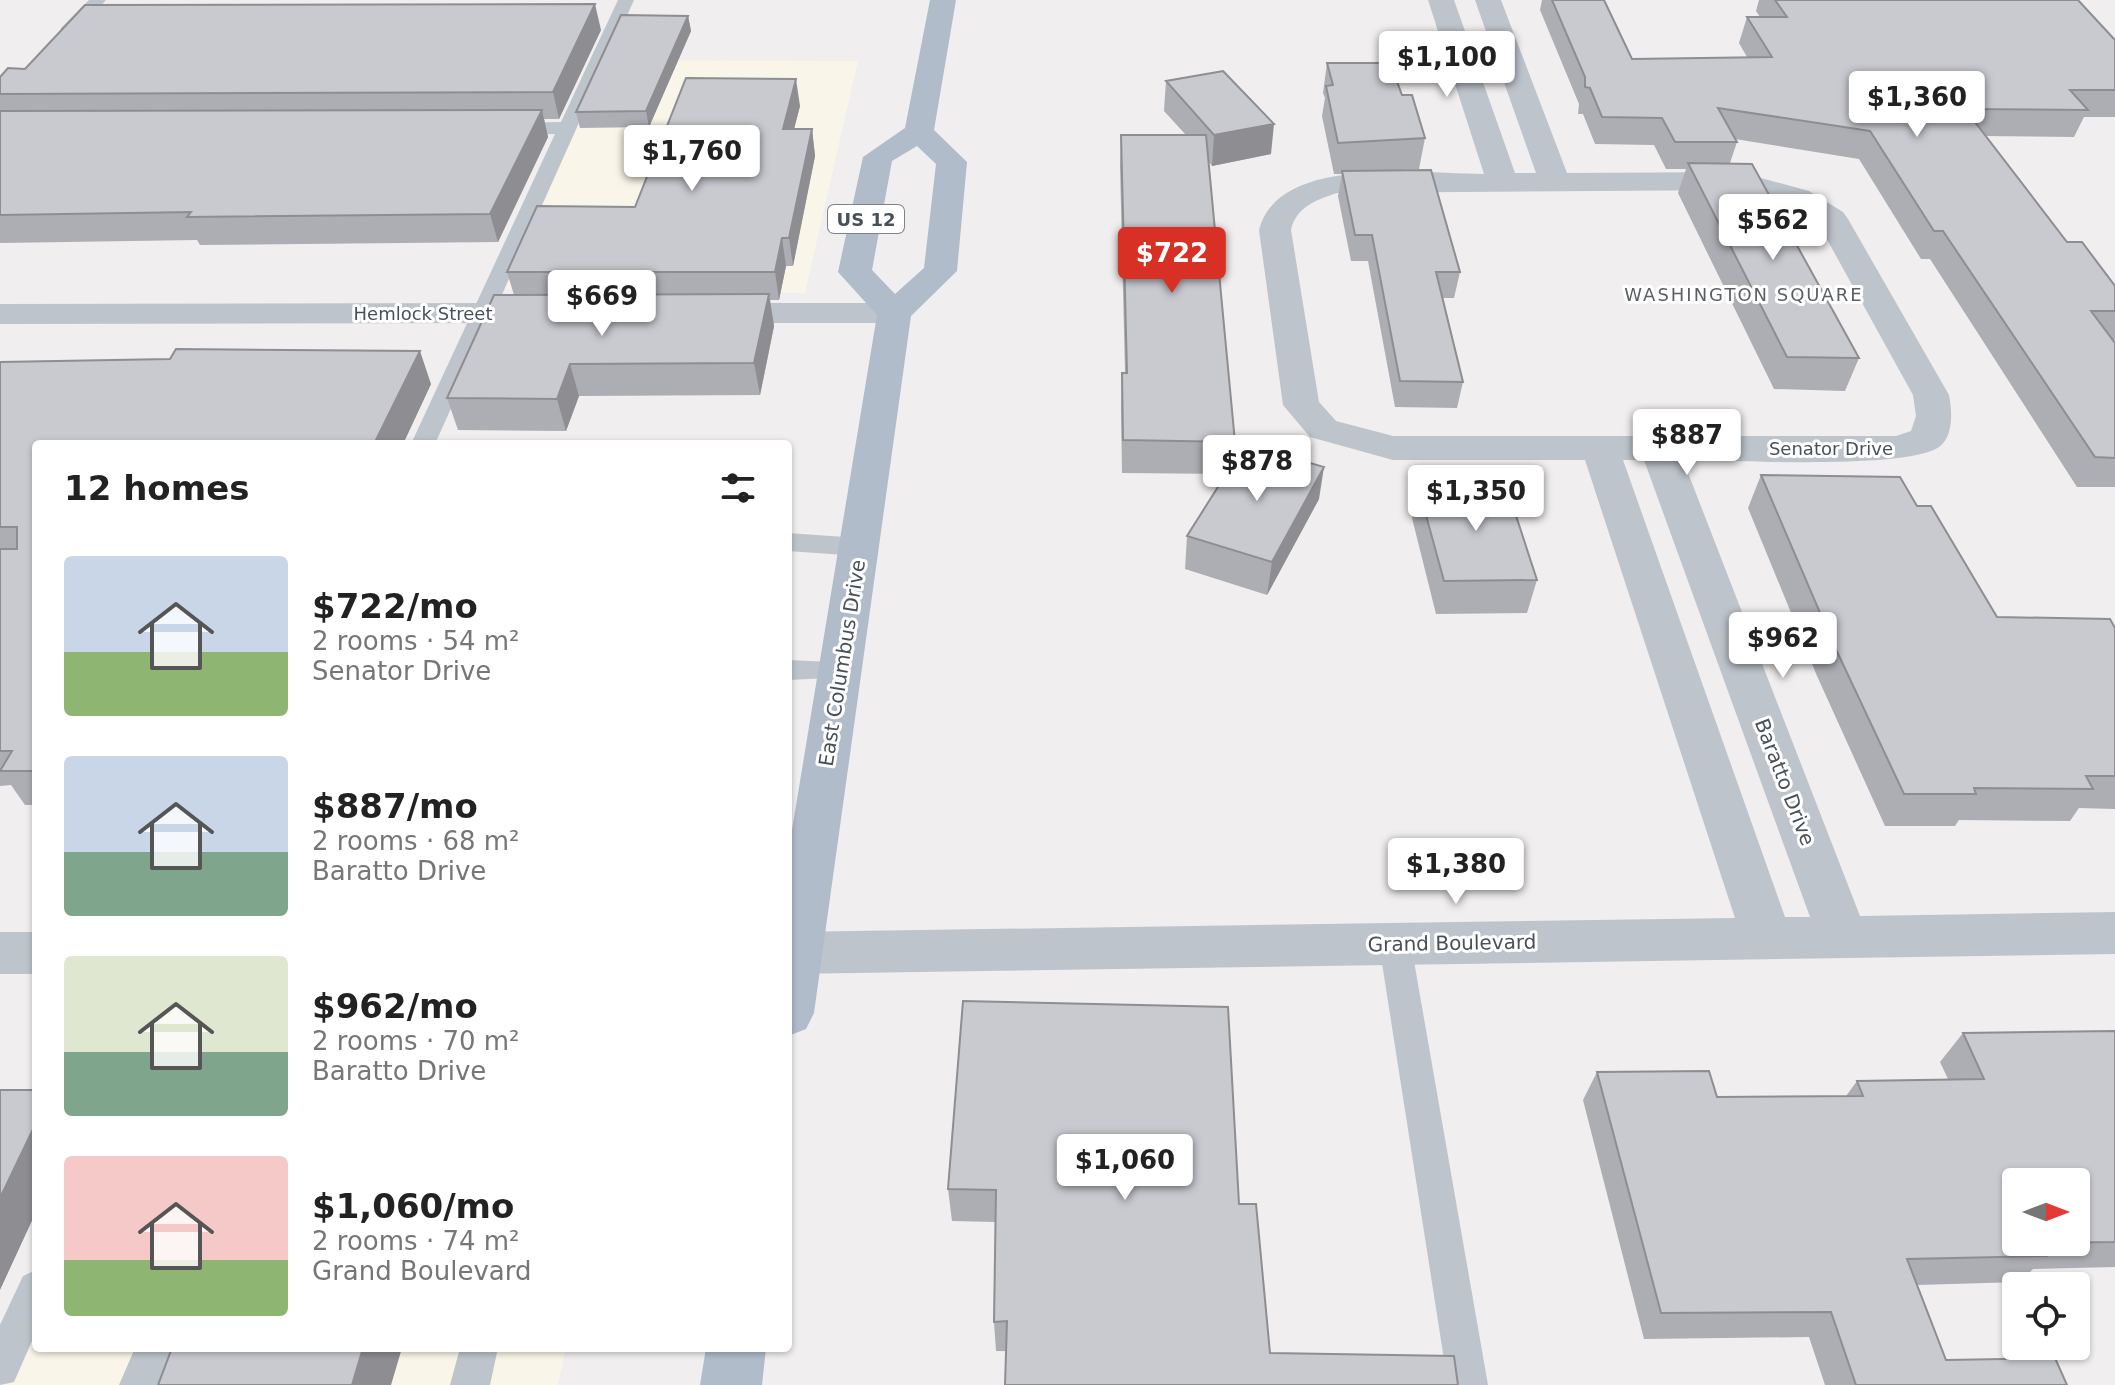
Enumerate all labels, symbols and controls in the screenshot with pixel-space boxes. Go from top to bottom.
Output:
pin: $1,100 [1382,31,1512,99]
text: $1,100 [1397,42,1497,72]
pin: $1,360 [1852,71,1982,139]
text: $1,360 [1867,82,1967,112]
pin: $1,760 [627,125,757,193]
text: $1,760 [642,136,742,166]
pin: $562 [1726,194,1820,262]
road number: US 12 [828,205,904,233]
text: $562 [1737,205,1809,235]
pin: $722 [1125,227,1219,295]
text: $722 [1136,238,1208,268]
pin: $669 [555,270,649,338]
text: $669 [566,281,638,311]
district label: WASHINGTON SQUARE [1624,284,1864,305]
street label: Hemlock Street [354,303,492,324]
pin: $887 [1640,409,1734,477]
text: $887 [1651,420,1723,450]
pin: $878 [1210,435,1304,503]
street label: Senator Drive [1769,438,1893,459]
text: $878 [1221,446,1293,476]
pin: $1,350 [1411,465,1541,533]
icon: filters [716,466,760,510]
text: 12 homes [64,468,249,508]
text: $1,350 [1426,476,1526,506]
street label: East Columbus Drive [814,558,870,768]
text: $722/mo [312,586,478,626]
icon: home [128,588,224,684]
pin: $962 [1736,612,1830,680]
text: $962 [1747,623,1819,653]
text: 2 rooms · 54 m² [312,626,520,656]
text: Senator Drive [312,656,491,686]
street label: Baratto Drive [1750,715,1820,849]
text: $887/mo [312,786,478,826]
icon: home [128,788,224,884]
text: 2 rooms · 68 m² [312,826,520,856]
pin: $1,380 [1391,838,1521,906]
text: $1,380 [1406,849,1506,879]
text: Baratto Drive [312,856,486,886]
street label: Grand Boulevard [1367,930,1537,956]
text: $962/mo [312,986,478,1026]
icon: home [128,988,224,1084]
text: 2 rooms · 70 m² [312,1026,520,1056]
text: Baratto Drive [312,1056,486,1086]
pin: $1,060 [1060,1134,1190,1202]
text: $1,060 [1075,1145,1175,1175]
north arrow [2002,1168,2090,1256]
map controls [2002,1168,2090,1360]
text: $1,060/mo [312,1186,514,1226]
icon: home [128,1188,224,1284]
text: 2 rooms · 74 m² [312,1226,520,1256]
text: Grand Boulevard [312,1256,532,1286]
button: locate [2002,1272,2090,1360]

